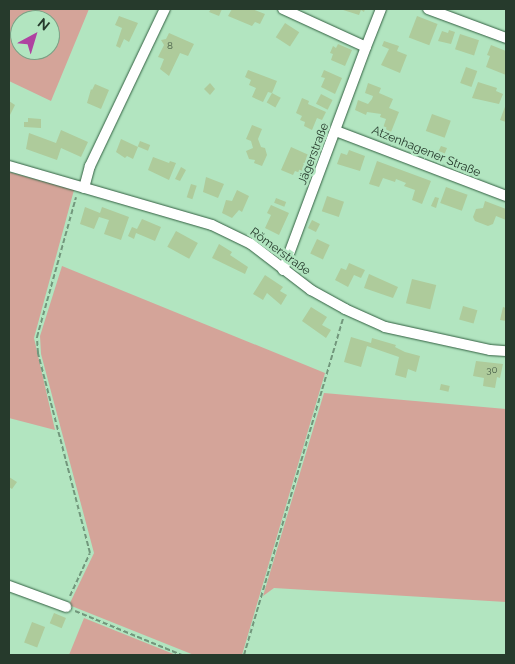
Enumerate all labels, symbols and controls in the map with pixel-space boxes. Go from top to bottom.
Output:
north arrow [10,10,60,60]
text: N [35,15,53,34]
house number: 8 [167,40,173,52]
street label: Jägerstraße [296,121,332,187]
street label: Atzenhagener Straße [369,123,483,181]
street label: Römerstraße [247,225,313,279]
house number: 30 [486,364,498,376]

